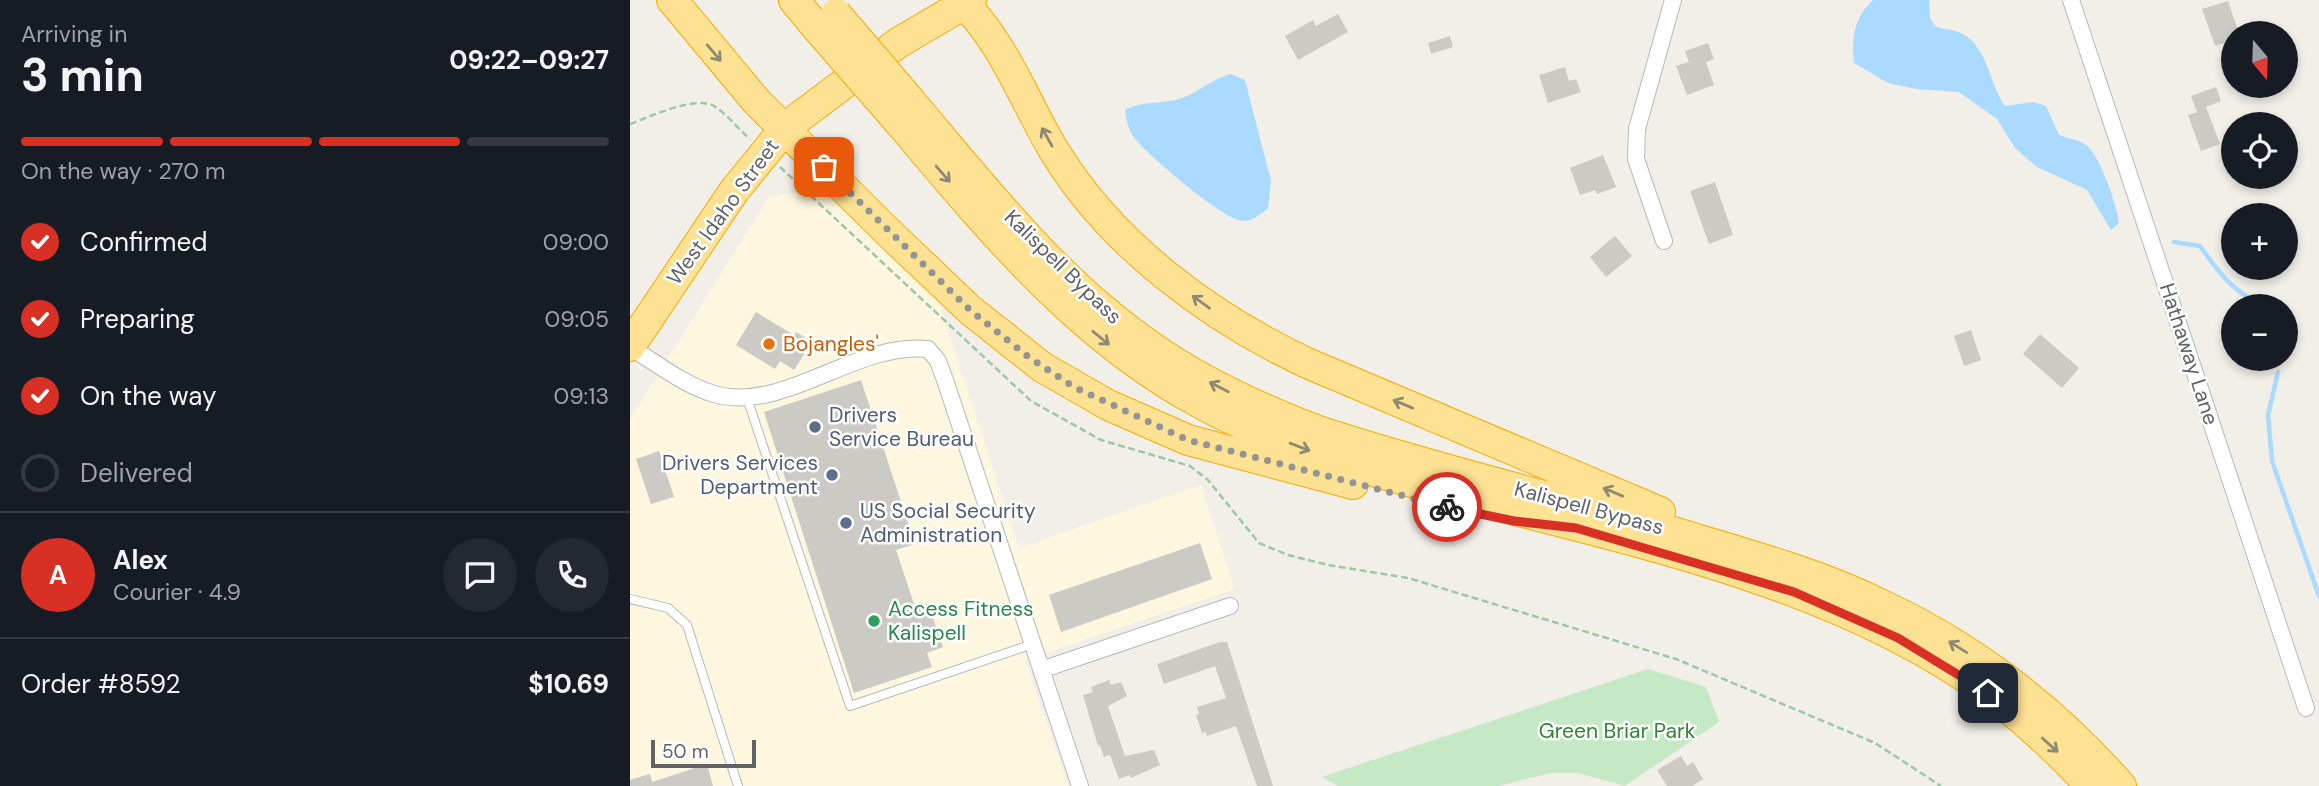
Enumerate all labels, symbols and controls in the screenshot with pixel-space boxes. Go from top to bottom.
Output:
text: Arriving in [21,19,127,49]
north arrow [2221,21,2298,98]
map controls [2221,21,2298,371]
text: 09:22–09:27 [449,43,609,77]
one-way arrow [706,44,722,62]
text: 3 min [21,45,144,105]
button: locate [2221,112,2298,189]
one-way arrow [1040,127,1053,148]
street label: West Idaho Street [660,133,786,291]
pin [794,137,854,197]
icon: bag [805,148,843,186]
text: On the way · 270 m [21,156,226,186]
one-way arrow [935,165,951,183]
button: + [2221,203,2298,280]
street label: Kalispell Bypass [998,204,1128,330]
icon: check [21,223,59,261]
text: Confirmed [80,225,207,259]
text: 09:00 [543,227,609,257]
street label: Hathaway Lane [2153,280,2225,429]
button: − [2221,294,2298,371]
one-way arrow [1192,295,1211,309]
icon: check [21,300,59,338]
text: Preparing [80,302,195,336]
text: 09:05 [544,304,609,334]
place label: Bojangles' [783,330,879,358]
one-way arrow [1092,330,1110,345]
marker: Bojangles' [761,336,777,352]
icon: check [21,377,59,415]
text: On the way [80,379,216,413]
one-way arrow [1209,379,1230,393]
text: 09:13 [553,381,609,411]
one-way arrow [1393,397,1415,410]
place label: Drivers Service Bureau [829,401,974,453]
marker: Drivers Service Bureau [807,419,823,435]
one-way arrow [1288,442,1310,454]
place label: Drivers Services Department [662,449,818,501]
text: Delivered [80,456,193,490]
marker: Drivers Services Department [824,467,840,483]
courier [1412,472,1482,542]
street label: Kalispell Bypass [1511,475,1667,541]
one-way arrow [1603,485,1625,498]
icon: bike [1428,488,1466,526]
place label: US Social Security Administration [860,497,1036,549]
marker: US Social Security Administration [838,515,854,531]
button: chat [443,538,517,612]
button: phone [535,538,609,612]
text: Alex [113,543,168,577]
text: A [49,558,67,592]
text: Courier · 4.9 [113,577,241,607]
place label: Access Fitness Kalispell [888,595,1034,647]
marker: Access Fitness Kalispell [866,613,882,629]
one-way arrow [1948,640,1968,654]
pin [1958,663,2018,723]
text: Order #8592 [21,667,181,701]
text: $10.69 [528,667,609,701]
icon: home [1969,674,2007,712]
park label: Green Briar Park [1539,717,1696,745]
one-way arrow [2041,736,2058,753]
scale bar [651,737,756,769]
text: 50 m [662,739,709,764]

